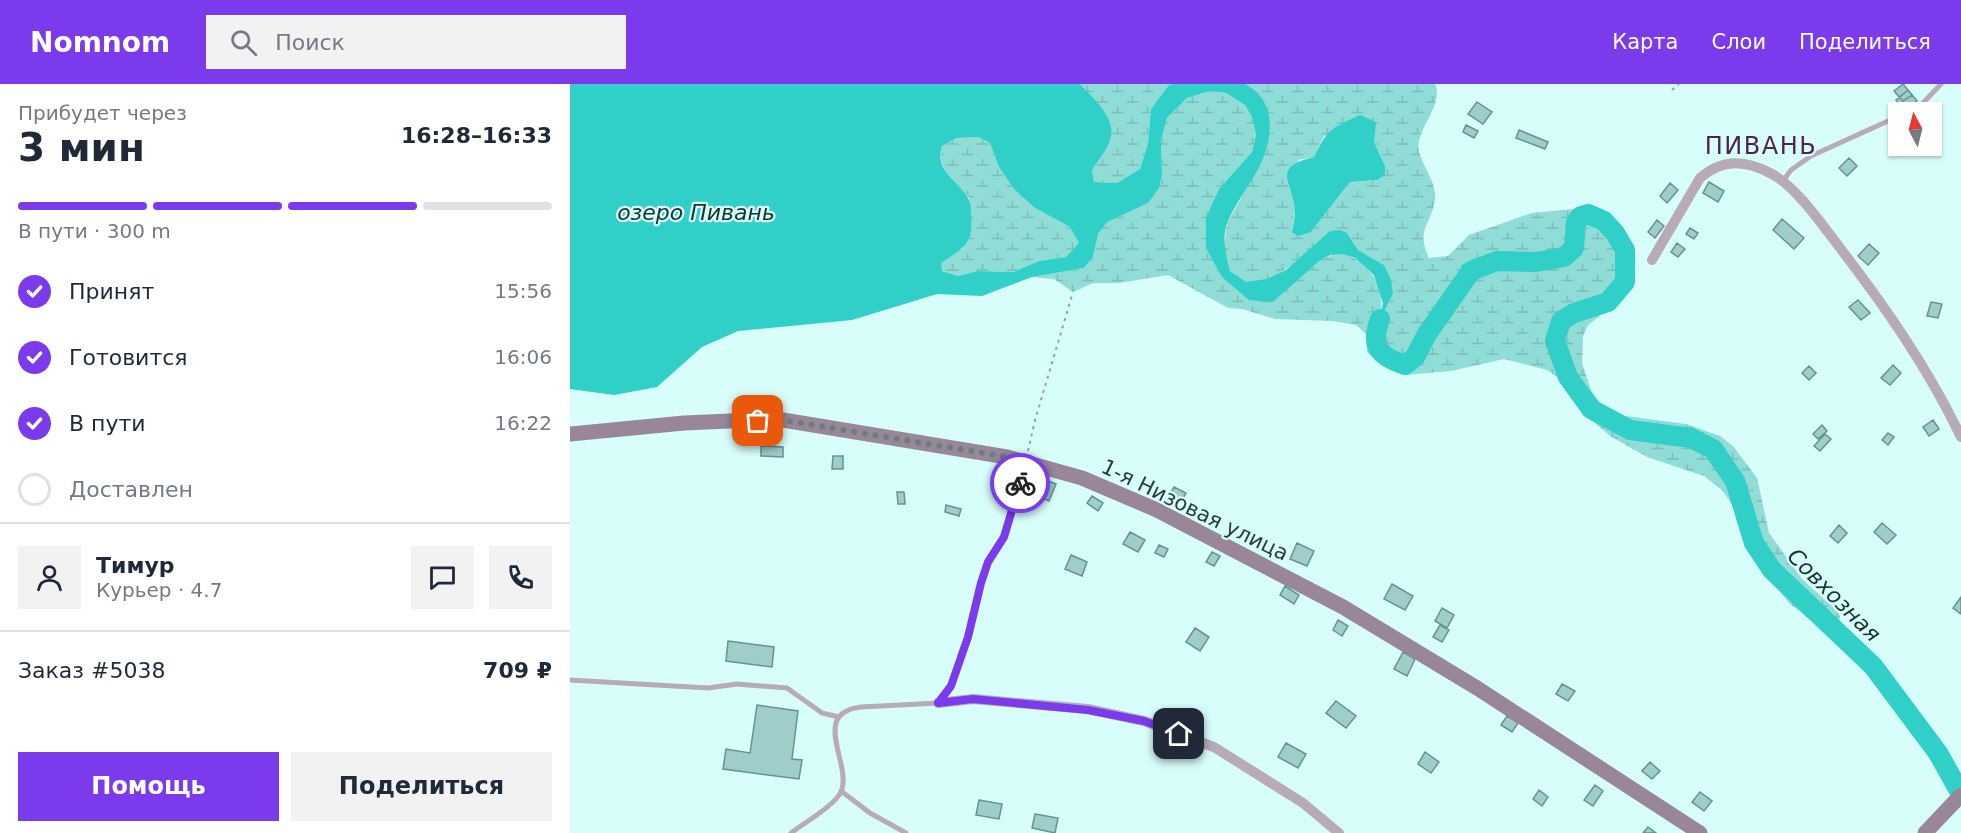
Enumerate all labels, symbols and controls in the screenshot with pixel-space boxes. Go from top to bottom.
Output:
search box [206,15,626,69]
text: Nomnom [30,26,170,59]
icon: search [227,26,260,59]
text: Поиск [275,30,345,55]
text: Карта [1612,30,1678,54]
text: Слои [1711,30,1766,54]
text: Поделиться [1799,30,1931,54]
text: Прибудет через [18,101,187,125]
north arrow [1888,102,1942,156]
map controls [1888,102,1942,156]
text: 16:28–16:33 [401,123,552,148]
text: 3 мин [18,125,145,170]
district label: ПИВАНЬ [1705,132,1817,160]
water label: озеро Пивань [617,200,775,225]
text: В пути · 300 m [18,219,171,243]
icon: check [18,275,51,308]
text: Принят [69,279,154,304]
text: 15:56 [494,279,552,303]
icon: check [18,341,51,374]
text: Готовится [69,345,188,370]
text: 16:06 [494,345,552,369]
pin [732,395,783,446]
icon: bag [741,404,774,437]
icon: check [18,407,51,440]
text: В пути [69,411,146,436]
text: 16:22 [494,411,552,435]
courier [990,453,1050,513]
street label: 1-я Низовая улица [1098,454,1292,566]
icon: bike [1004,467,1037,500]
text: Доставлен [69,477,193,502]
water label: Совхозная [1782,543,1886,647]
button: person [18,546,81,609]
button: chat [411,546,474,609]
button: phone [489,546,552,609]
text: Тимур [96,553,175,578]
text: Курьер · 4.7 [96,578,222,602]
text: Заказ #5038 [18,658,165,683]
text: 709 ₽ [483,658,552,683]
pin [1153,708,1204,759]
icon: home [1162,717,1195,750]
button: Помощь [18,752,279,821]
button: Поделиться [291,752,552,821]

